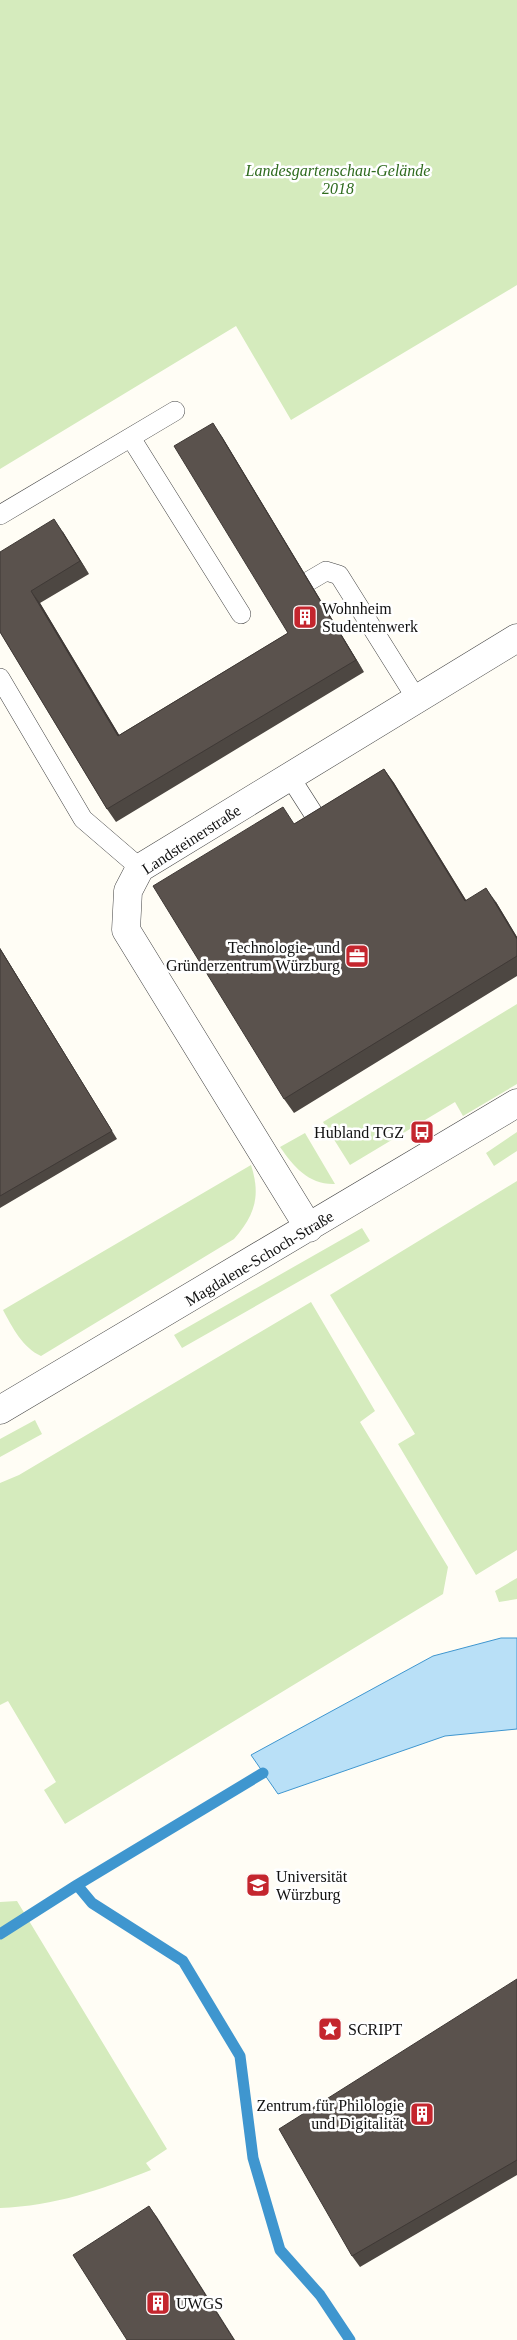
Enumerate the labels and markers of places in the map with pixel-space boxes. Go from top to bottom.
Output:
place label: Wohnheim Studentenwerk [322,600,418,635]
building icon: Wohnheim Studentenwerk [292,604,318,630]
place label: Technologie- und Gründerzentrum Würzburg [166,939,340,975]
office icon: Technologie- und Gründerzentrum Würzburg [344,943,370,969]
bus stop icon: Hubland TGZ [409,1119,435,1145]
place label: Hubland TGZ [314,1124,404,1141]
place label: Universität Würzburg [276,1868,348,1904]
school or university icon: Universität Würzburg [245,1872,271,1898]
place icon: SCRIPT [317,2016,343,2042]
place label: SCRIPT [348,2021,402,2038]
place label: Zentrum für Philologie und Digitalität [256,2097,405,2133]
building icon: Zentrum für Philologie und Digitalität [409,2101,435,2127]
building icon: UWGS [145,2290,171,2316]
place label: UWGS [176,2295,223,2312]

